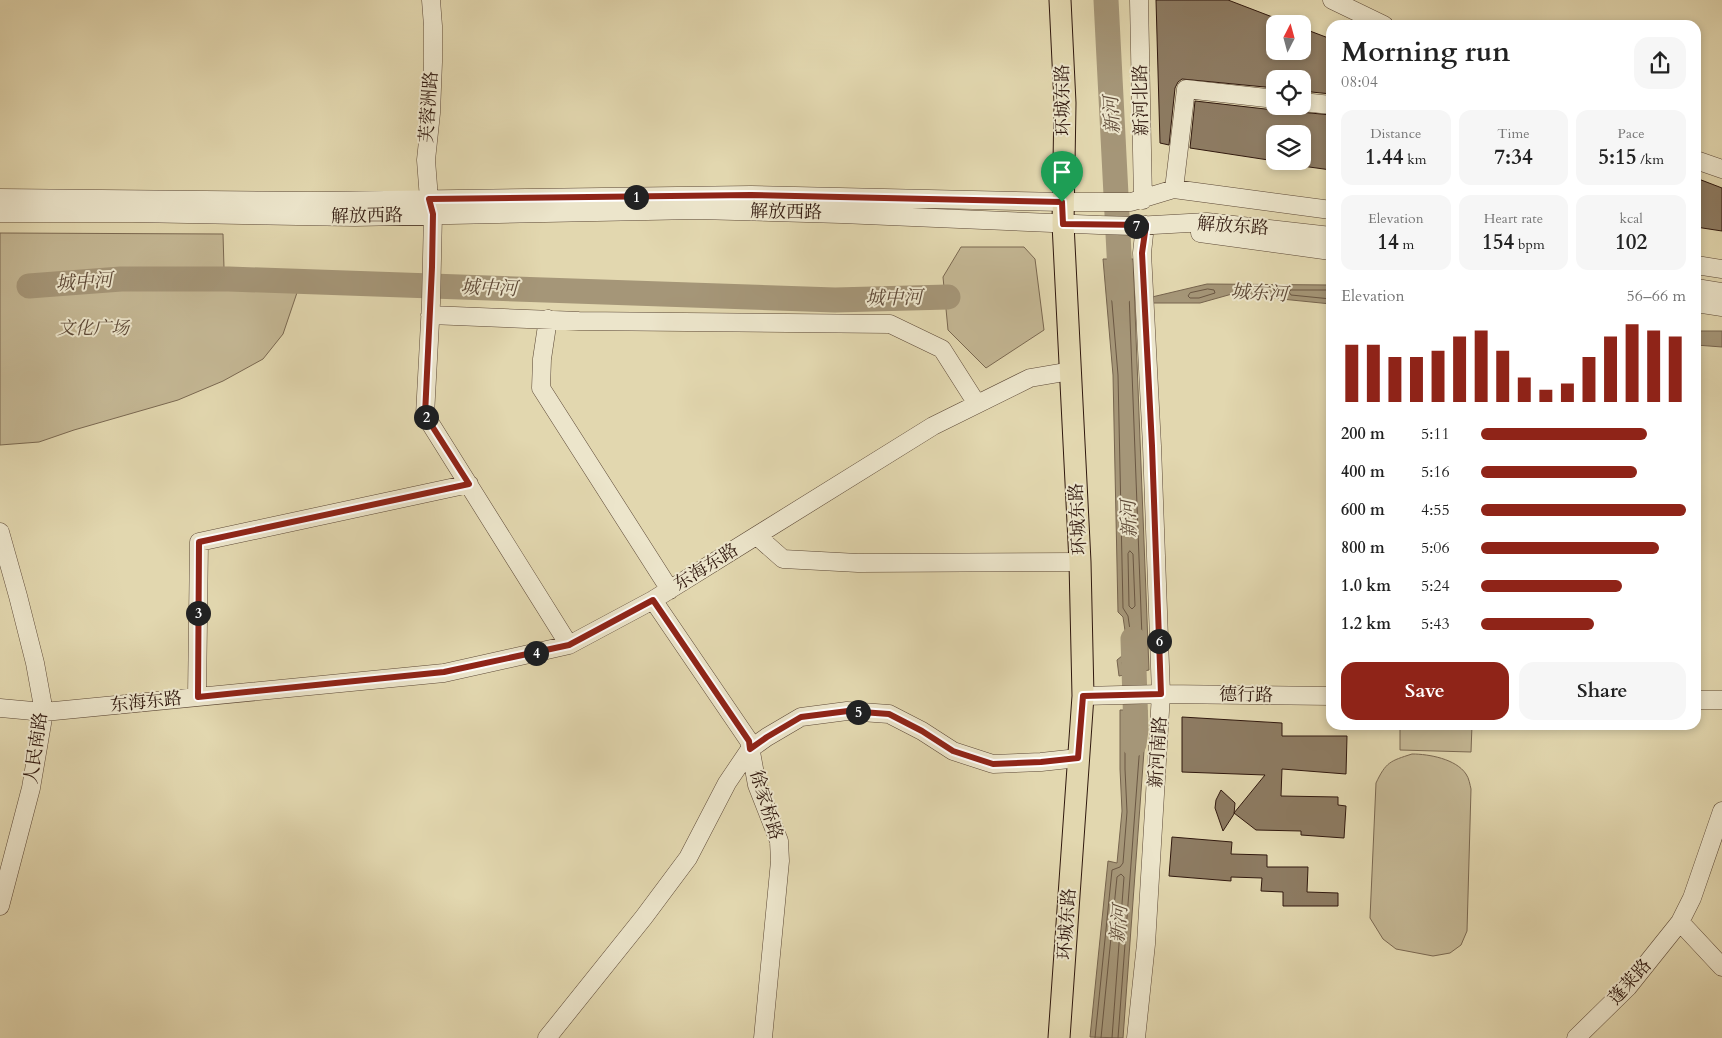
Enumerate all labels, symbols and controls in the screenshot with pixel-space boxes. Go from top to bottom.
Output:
north arrow [1266,15,1311,60]
map controls [1266,15,1311,170]
text: Morning run [1341,33,1510,71]
button: share [1634,37,1686,89]
street label: 环城东路 [1050,64,1076,136]
street label: 新河北路 [1128,64,1154,136]
street label: 芙蓉洲路 [414,70,444,144]
button: locate [1266,70,1311,115]
text: 08:04 [1341,71,1378,93]
water label: 新河 [1098,92,1126,135]
text: Distance [1370,124,1421,143]
text: Time [1497,124,1530,143]
text: Pace [1618,124,1645,143]
button: layers [1266,125,1311,170]
text: 1.44 [1365,143,1403,172]
text: 7:34 [1494,143,1533,172]
text: 5:15 [1598,143,1637,172]
text: km [1403,150,1427,169]
text: /km [1637,150,1664,169]
pin [1041,151,1083,202]
icon: arrive [1048,158,1076,186]
pin: 1 [624,184,648,210]
text: 1 [633,188,640,207]
street label: 解放西路 [750,199,822,225]
street label: 解放西路 [331,203,403,229]
text: Elevation [1368,209,1424,228]
text: Heart rate [1484,209,1543,228]
text: kcal [1619,209,1643,228]
street label: 解放东路 [1196,211,1270,241]
pin: 7 [1124,214,1148,238]
text: 7 [1133,217,1140,236]
text: 14 [1377,228,1399,257]
text: 154 [1482,228,1514,257]
text: 102 [1615,228,1647,257]
text: m [1399,235,1414,254]
text: bpm [1514,235,1545,254]
water label: 城中河 [55,267,116,297]
water label: 城中河 [460,274,521,302]
water label: 城东河 [1230,279,1291,308]
water label: 城中河 [865,284,926,311]
text: Elevation [1341,285,1405,307]
text: 56–66 m [1627,285,1686,307]
park label: 文化广场 [57,316,131,341]
pin: 2 [414,404,438,430]
text: 2 [423,408,430,427]
text: 200 m [1341,423,1385,445]
text: 5:11 [1421,423,1450,445]
text: 400 m [1341,461,1385,483]
text: 5:16 [1421,461,1450,483]
street label: 环城东路 [1064,482,1092,556]
water label: 新河 [1115,497,1143,538]
text: 600 m [1341,499,1385,521]
text: 4:55 [1421,499,1450,521]
street label: 东海东路 [669,537,743,597]
text: 800 m [1341,537,1385,559]
text: 5:06 [1421,537,1450,559]
text: 1.0 km [1341,575,1391,597]
text: 5:24 [1421,575,1450,597]
pin: 3 [186,600,210,626]
text: 3 [195,604,202,623]
text: 1.2 km [1341,613,1391,635]
text: 5:43 [1421,613,1450,635]
pin: 6 [1146,628,1172,654]
text: 6 [1156,632,1163,651]
pin: 4 [524,640,548,666]
text: 4 [533,644,540,663]
button: Save [1341,662,1509,720]
button: Share [1519,662,1686,720]
street label: 德行路 [1219,682,1273,708]
street label: 东海东路 [109,686,183,718]
pin: 5 [846,700,870,724]
text: 5 [855,703,862,722]
street label: 人民南路 [19,711,53,785]
street label: 新河南路 [1143,715,1173,789]
street label: 徐家桥路 [744,767,788,843]
street label: 环城东路 [1052,887,1082,961]
water label: 新河 [1104,901,1134,944]
street label: 蓬莱路 [1603,954,1657,1010]

